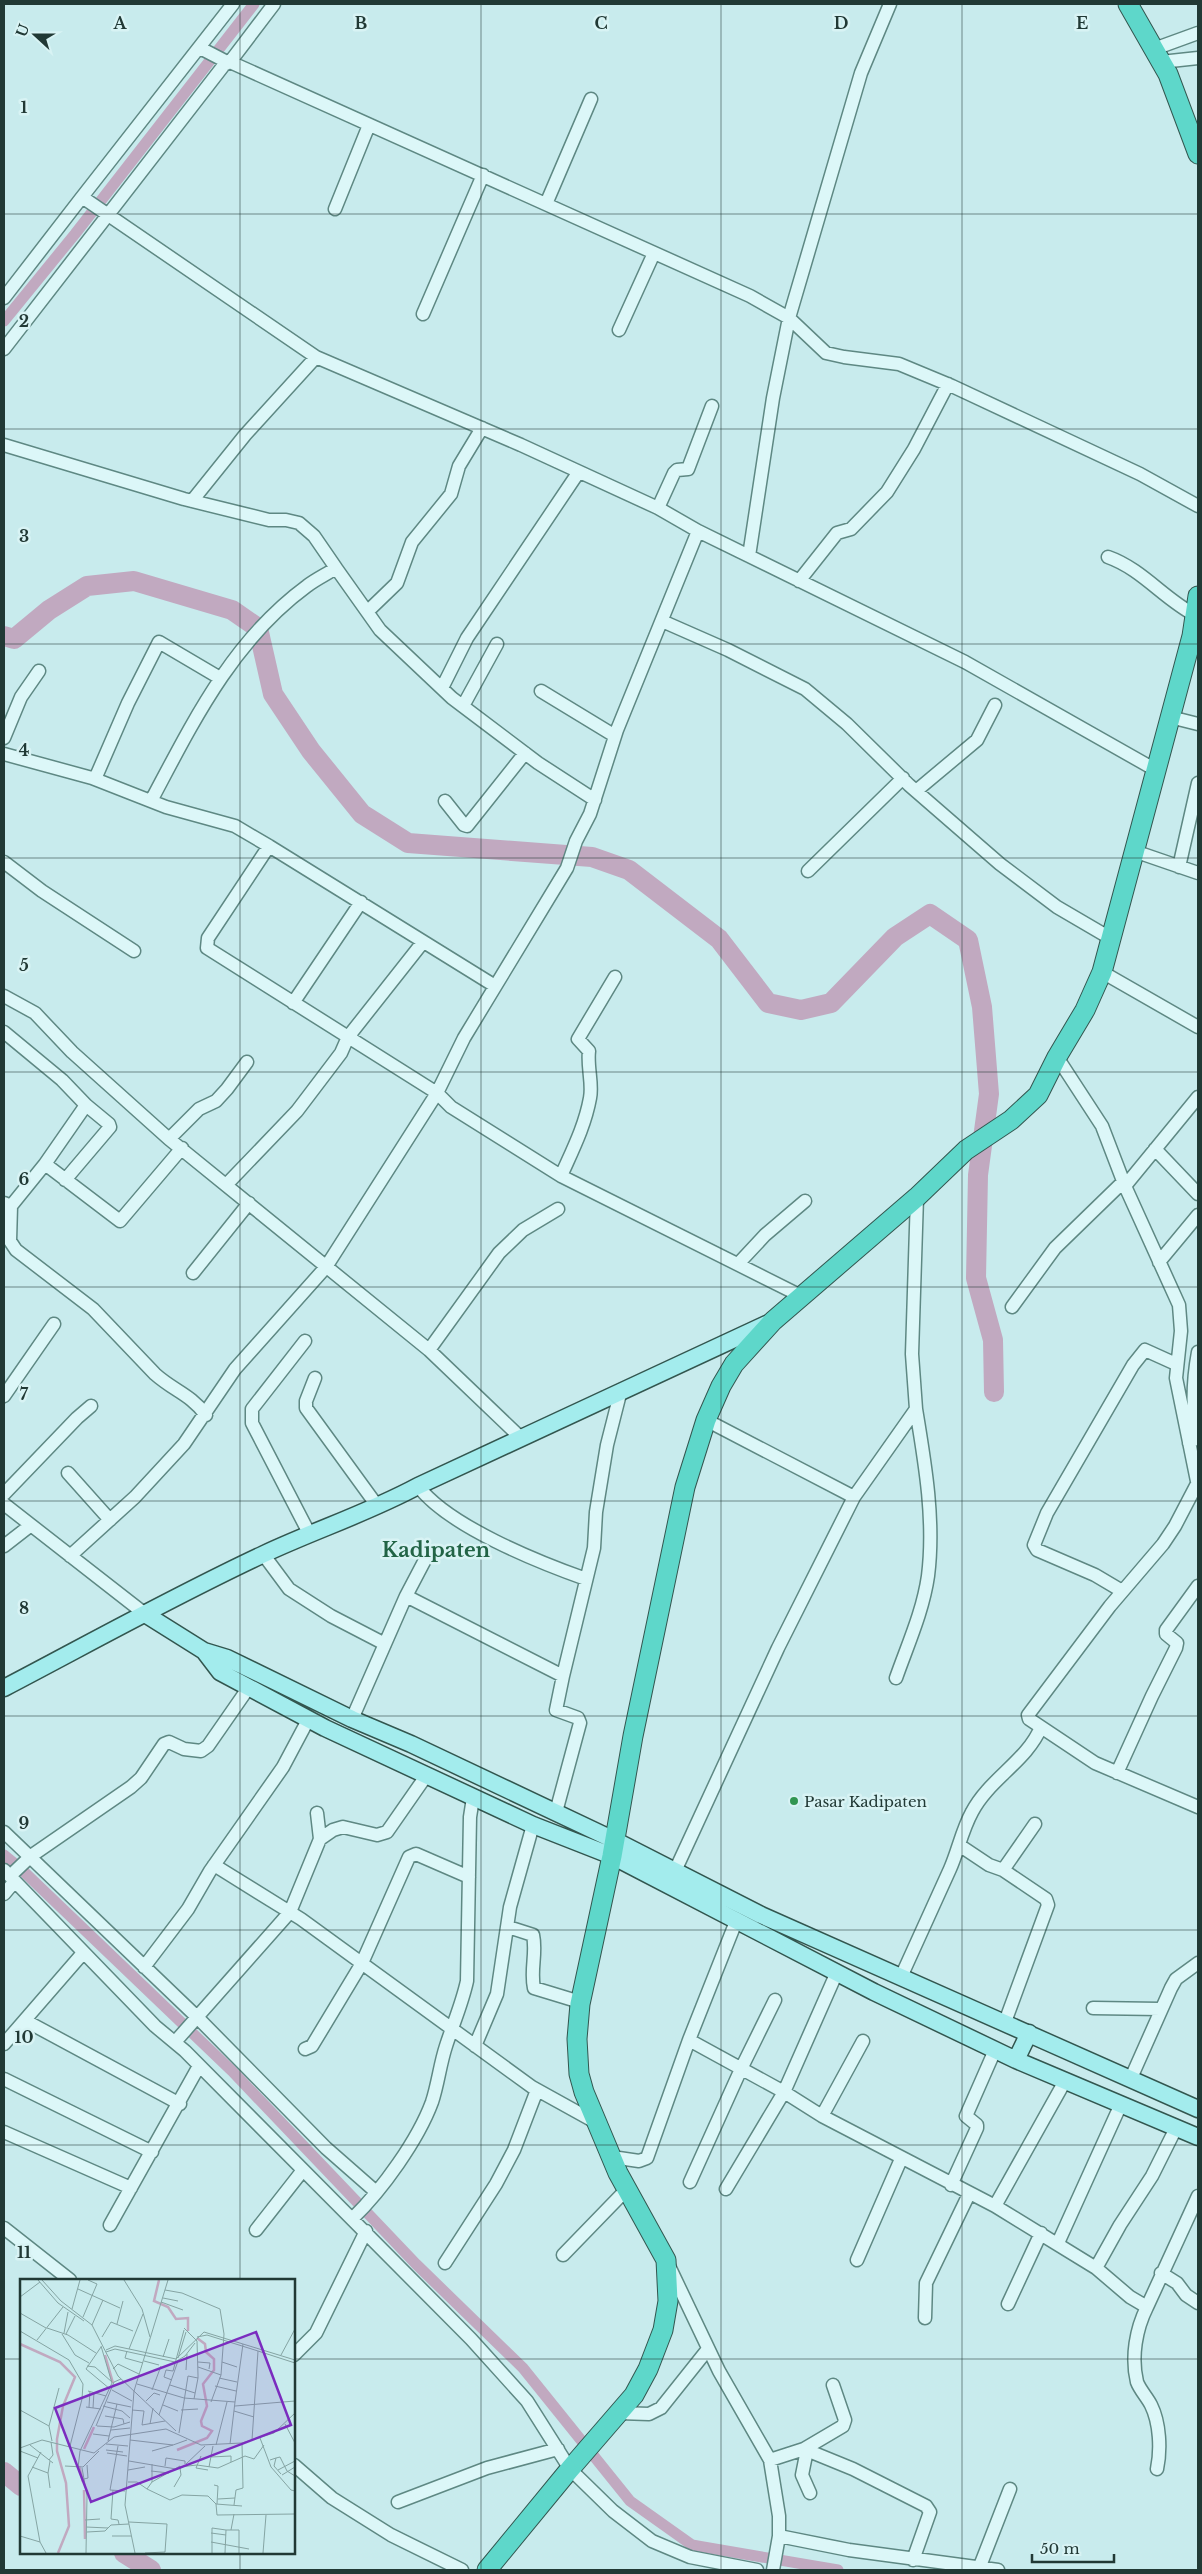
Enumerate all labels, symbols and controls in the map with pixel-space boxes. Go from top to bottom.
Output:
north arrow [10,10,60,60]
text: A [113,13,128,33]
text: B [355,13,368,33]
text: C [594,13,608,33]
text: D [834,13,848,33]
text: E [1076,13,1088,33]
text: U [12,21,34,39]
text: 1 [21,97,28,117]
text: 2 [19,311,29,331]
text: 3 [19,526,29,546]
text: 4 [19,740,29,760]
text: 5 [19,955,29,975]
text: 6 [19,1169,30,1189]
text: 7 [20,1384,29,1404]
district label: Kadipaten [382,1538,491,1562]
text: 8 [19,1598,29,1618]
place label: Pasar Kadipaten [804,1792,927,1811]
marker: Pasar Kadipaten [788,1795,800,1807]
text: 9 [19,1813,30,1833]
text: 10 [14,2027,34,2047]
text: 11 [17,2242,31,2262]
inset map [20,2279,295,2554]
scale bar [1032,2532,1114,2564]
text: 50 m [1040,2539,1080,2558]

